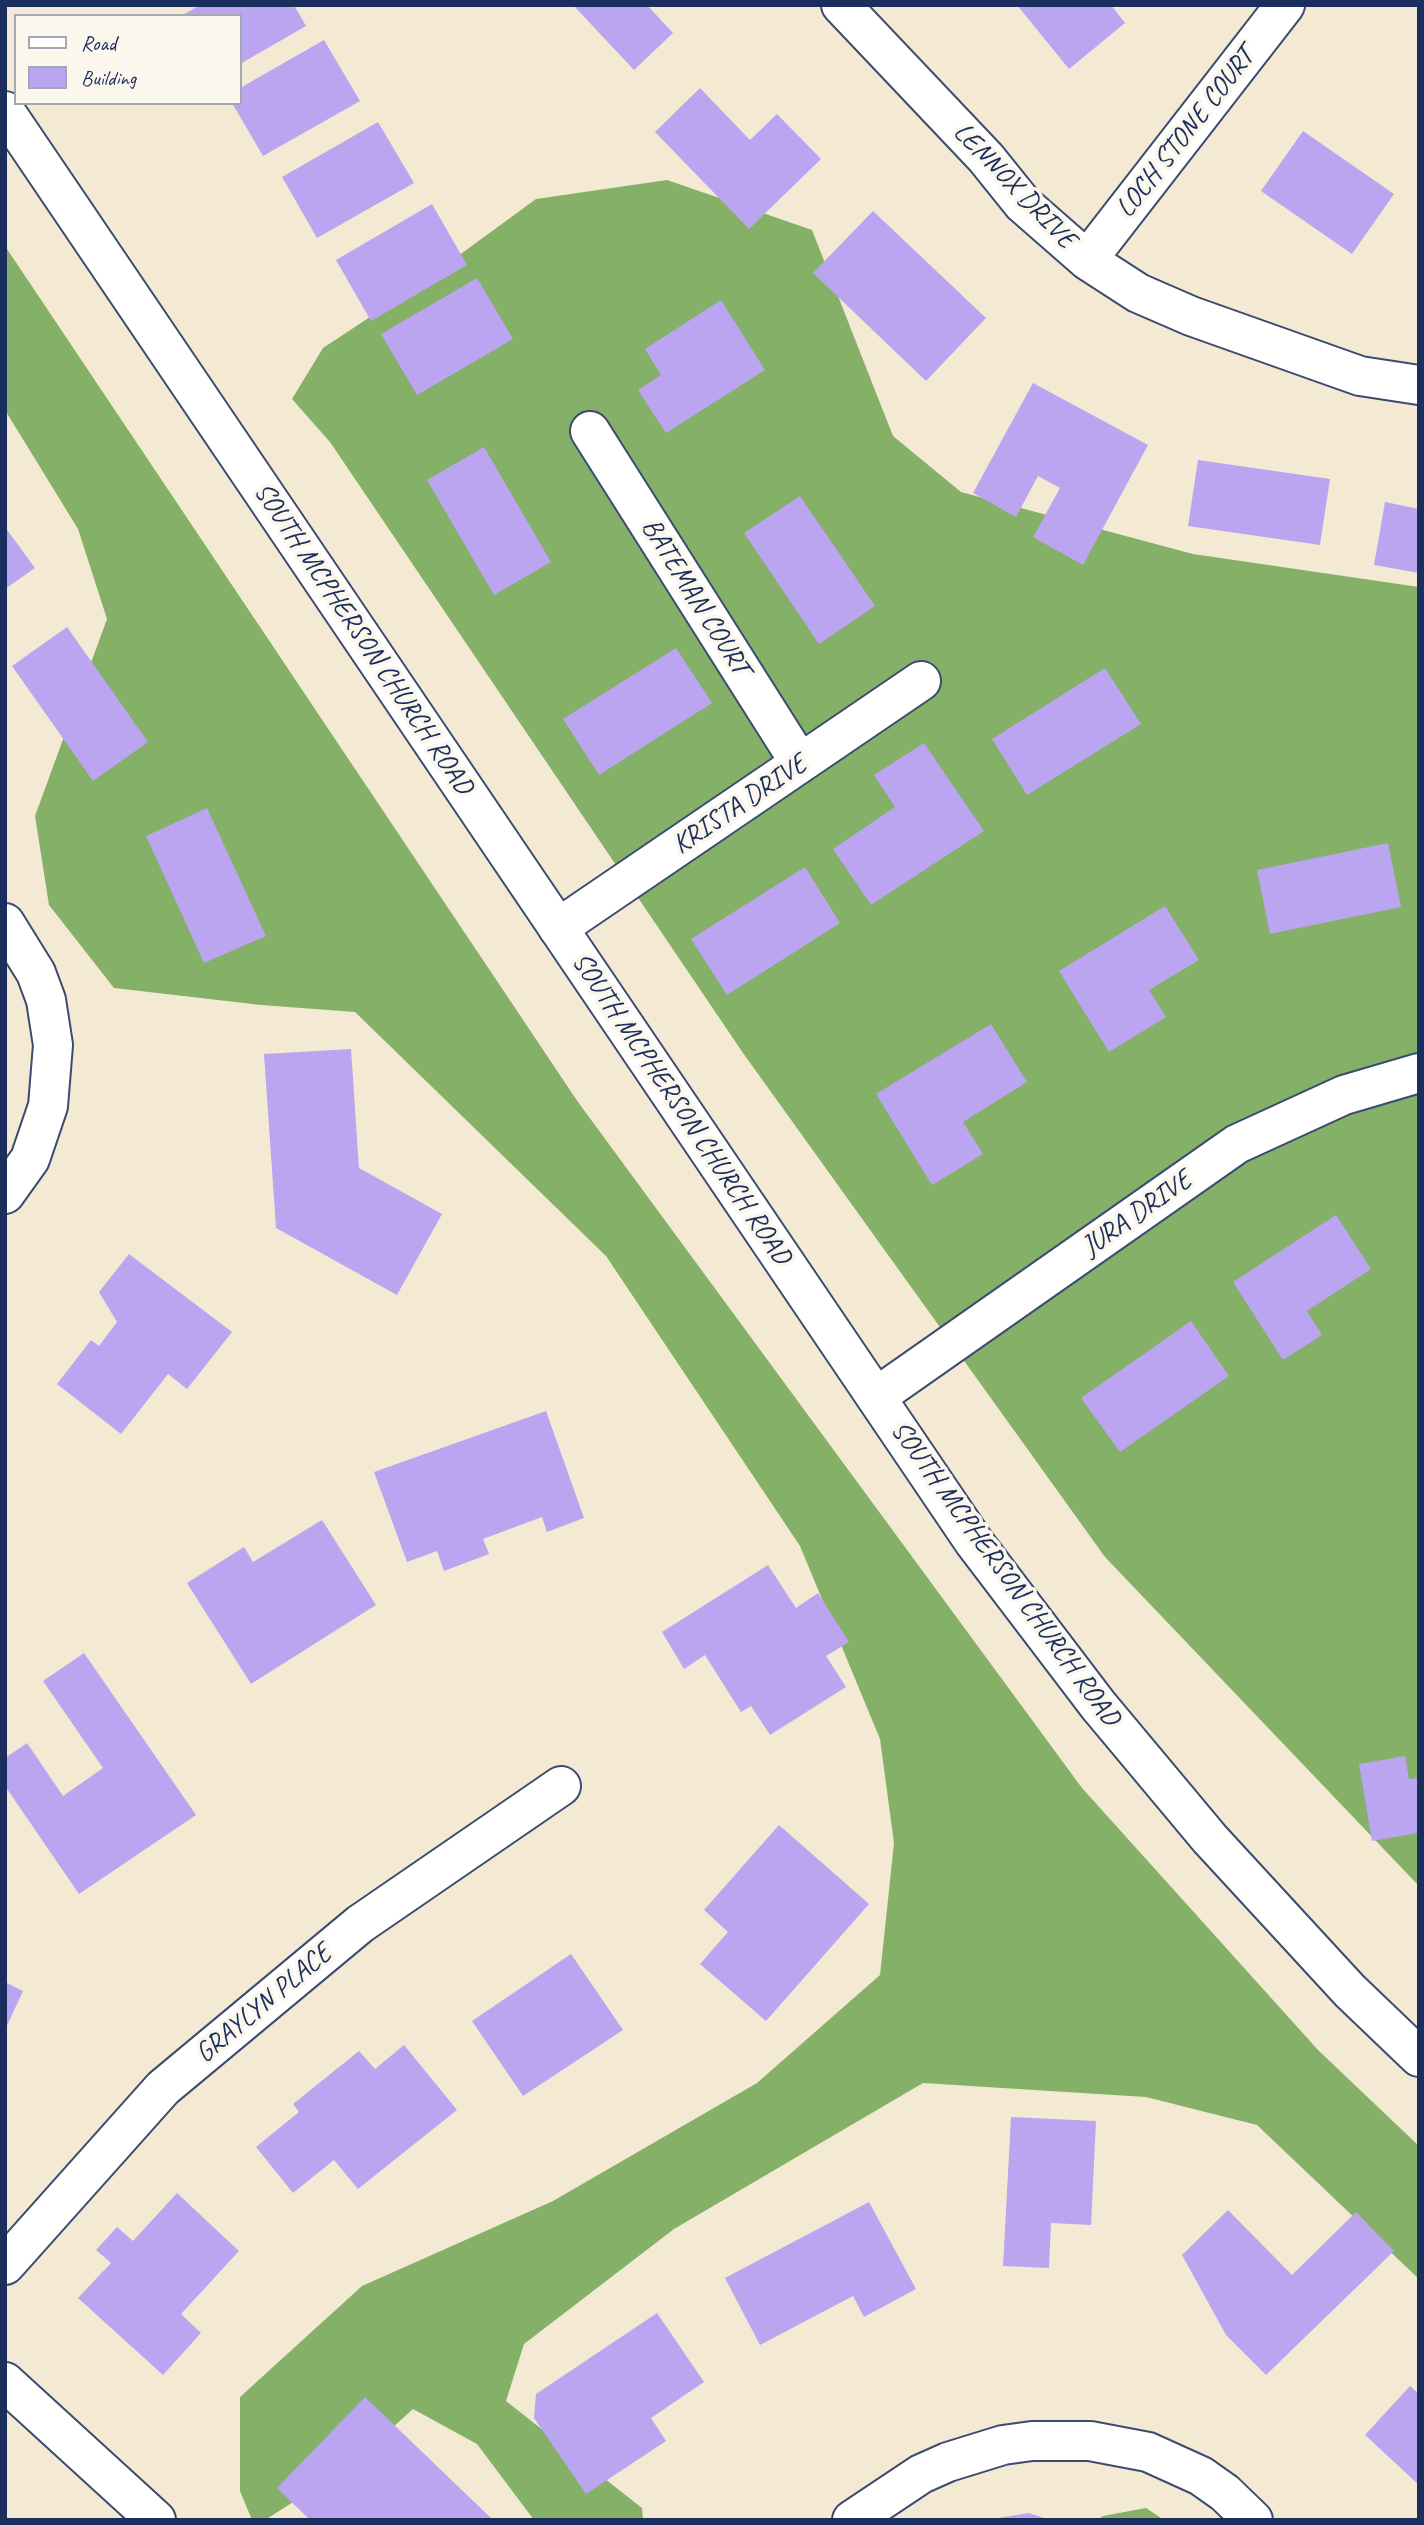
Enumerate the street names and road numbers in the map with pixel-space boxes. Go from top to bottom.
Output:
street label: LOCH STONE COURT [1109,41,1263,225]
street label: LENNOX DRIVE [946,116,1082,256]
street label: SOUTH MCPHERSON CHURCH ROAD [246,477,480,801]
street label: BATEMAN COURT [633,512,757,682]
street label: KRISTA DRIVE [666,748,814,862]
street label: SOUTH MCPHERSON CHURCH ROAD [564,947,798,1271]
street label: JURA DRIVE [1076,1164,1198,1264]
street label: SOUTH MCPHERSON CHURCH ROAD [883,1415,1127,1733]
street label: GRAYLYN PLACE [189,1937,339,2071]

